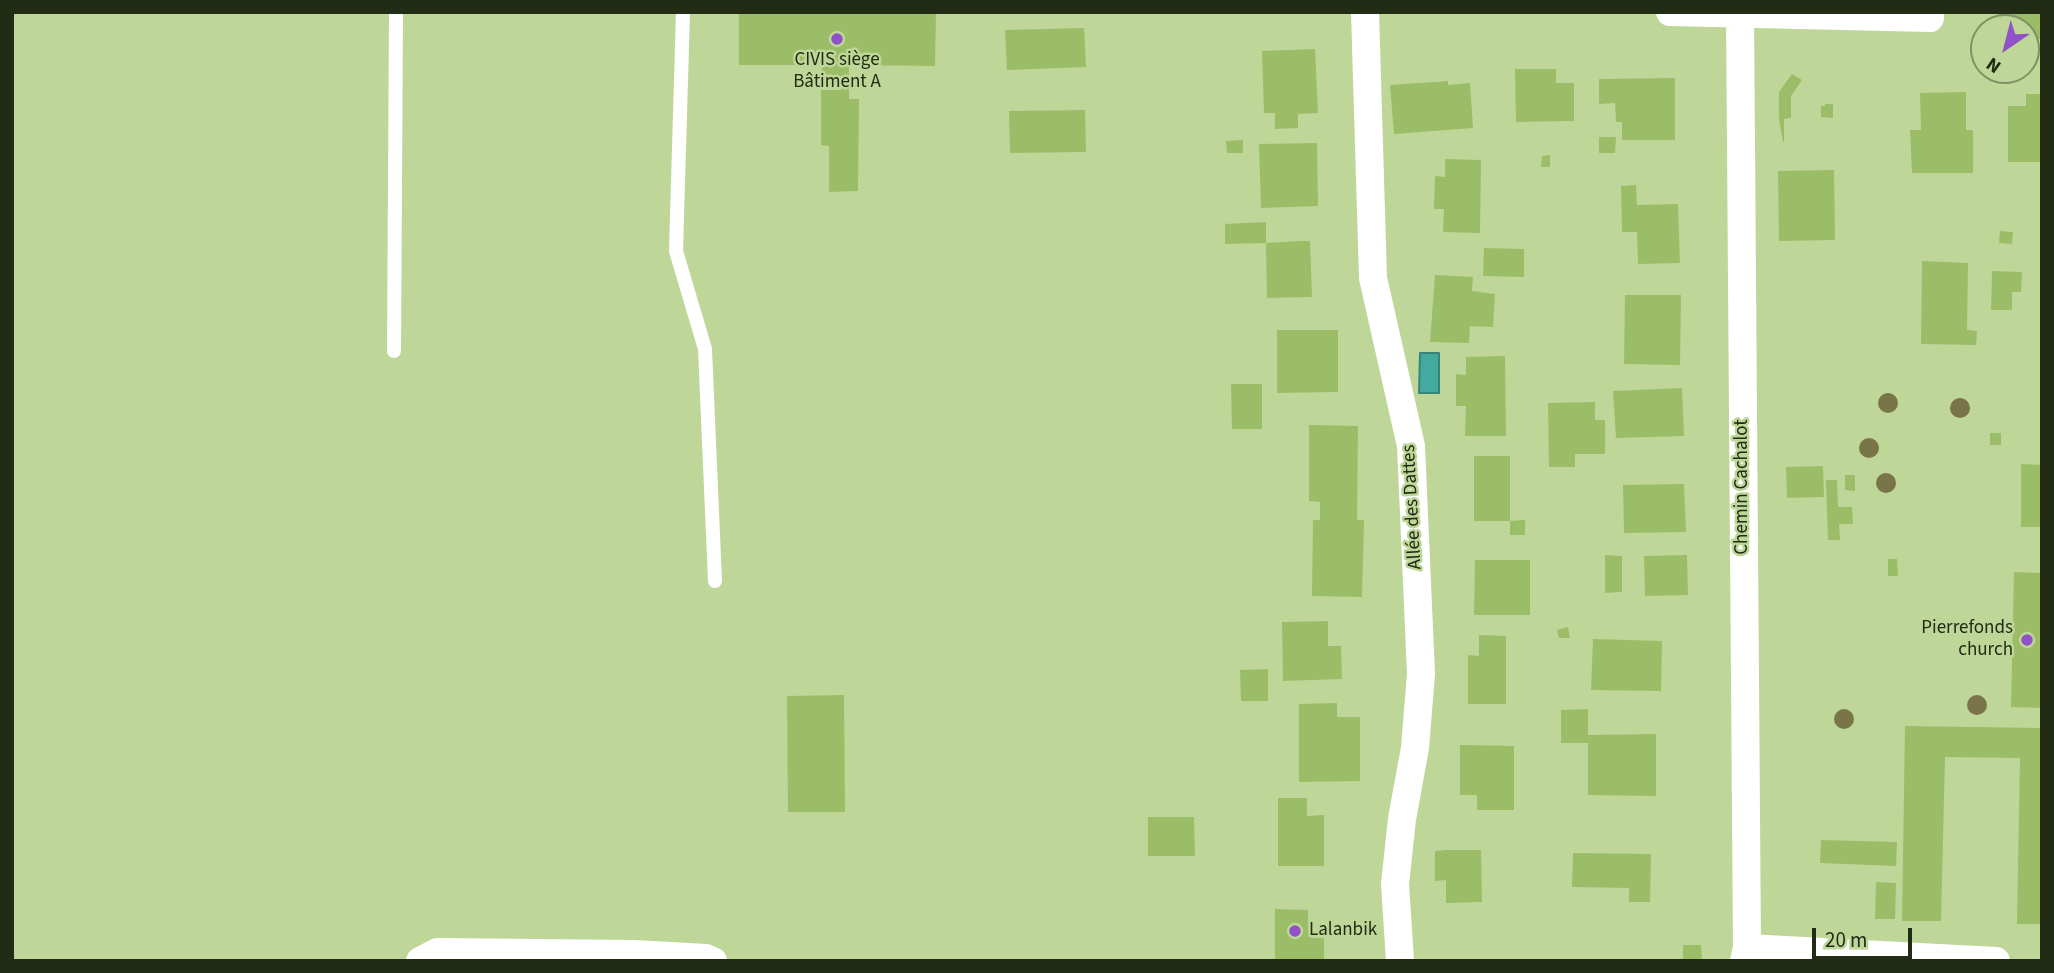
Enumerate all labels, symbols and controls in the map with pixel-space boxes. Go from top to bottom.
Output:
north arrow [1970,14,2040,84]
marker: CIVIS siège Bâtiment A [829,31,845,47]
place label: CIVIS siège Bâtiment A [793,50,881,94]
text: N [1981,50,2007,80]
street label: Chemin Cachalot [1732,419,1754,555]
street label: Allée des Dattes [1398,444,1428,570]
place label: Pierrefonds church [1921,618,2013,662]
marker: Pierrefonds church [2019,632,2035,648]
scale bar [1816,914,1916,958]
place label: Lalanbik [1309,920,1377,942]
marker: Lalanbik [1287,923,1303,939]
text: 20 m [1825,925,1867,955]

